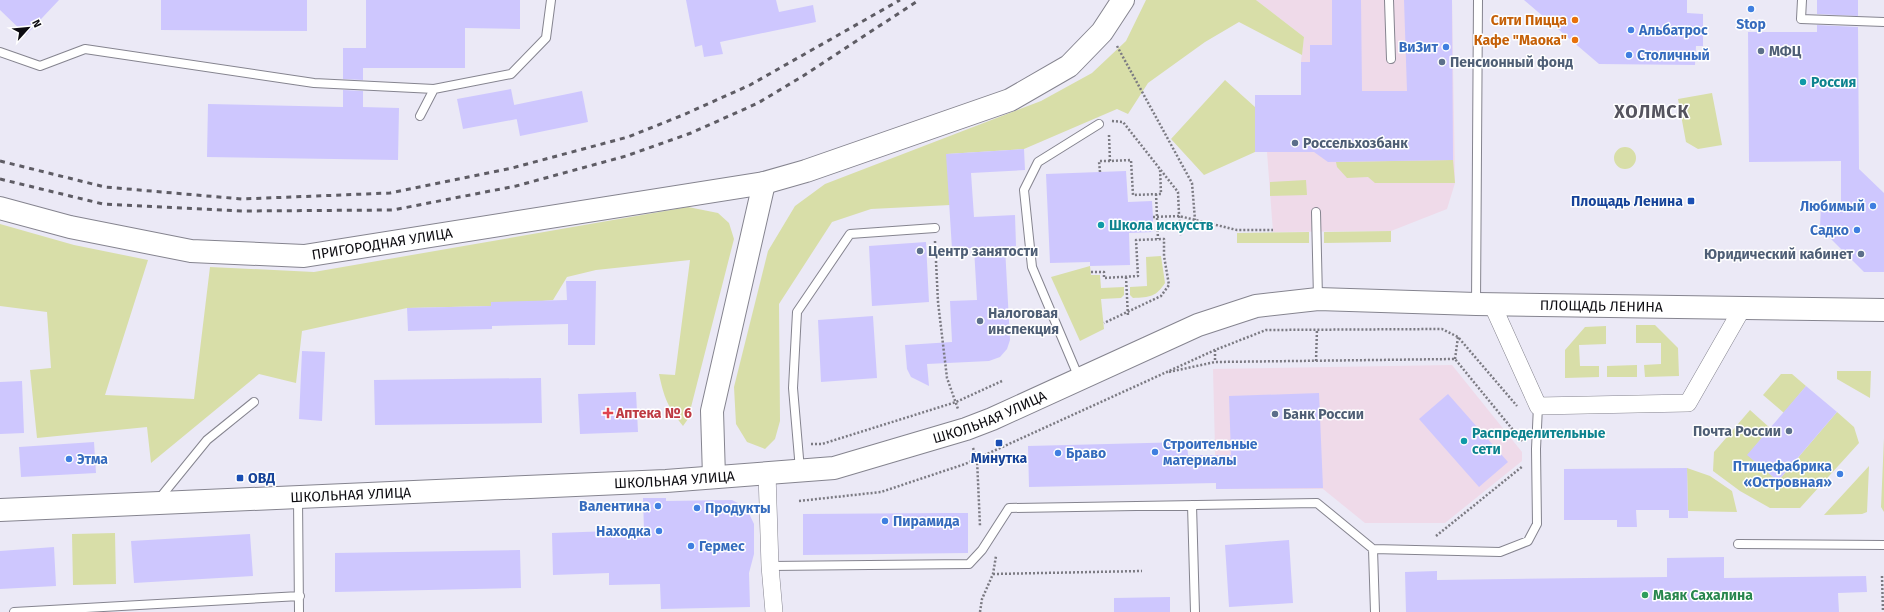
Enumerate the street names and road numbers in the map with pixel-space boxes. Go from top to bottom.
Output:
street label: ПРИГОРОДНАЯ УЛИЦА [310,224,454,263]
street label: ПЛОЩАДЬ ЛЕНИНА [1540,296,1663,315]
street label: ШКОЛЬНАЯ УЛИЦА [931,387,1049,447]
street label: ШКОЛЬНАЯ УЛИЦА [614,467,735,492]
street label: ШКОЛЬНАЯ УЛИЦА [290,484,411,506]

